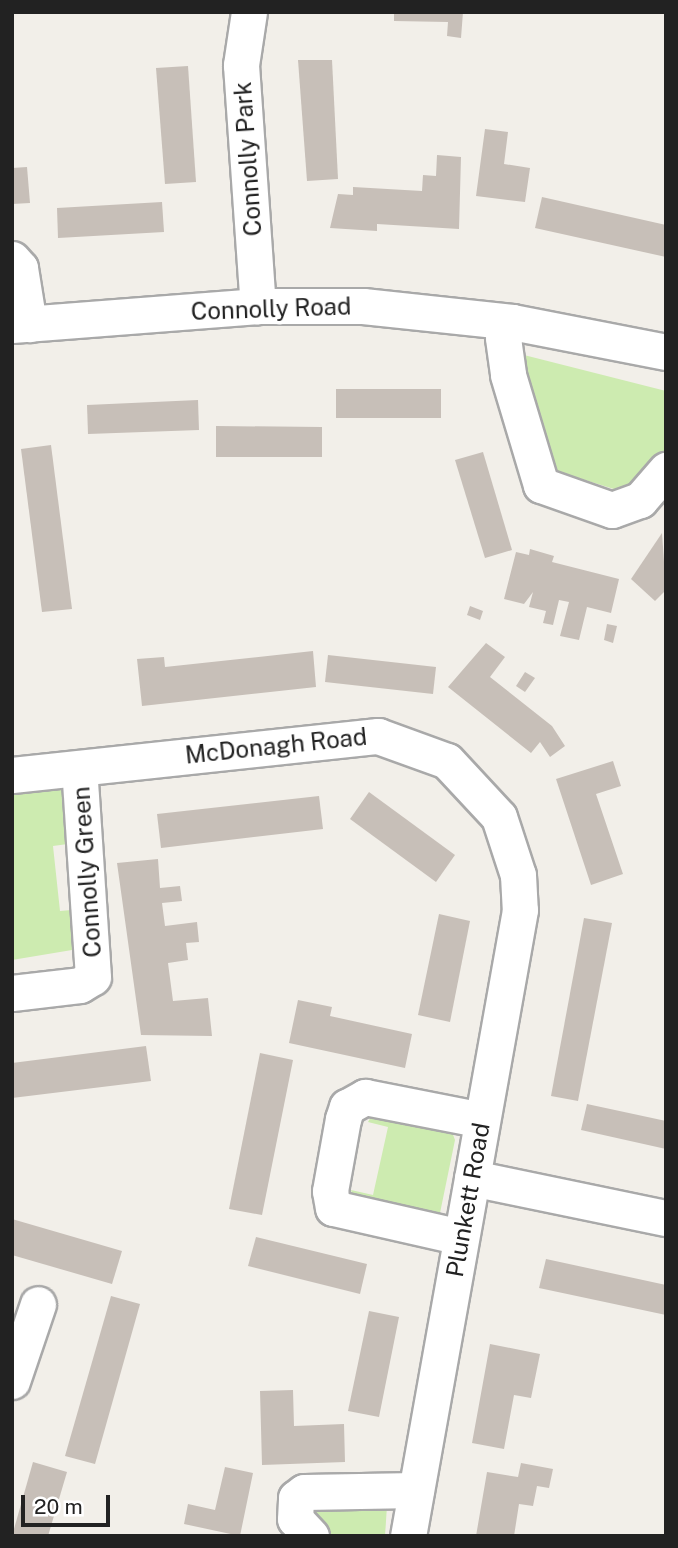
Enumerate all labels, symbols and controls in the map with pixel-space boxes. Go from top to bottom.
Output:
street label: Connolly Park [228,81,268,237]
street label: Connolly Road [190,292,352,326]
street label: McDonagh Road [184,722,368,770]
street label: Connolly Green [67,785,107,959]
street label: Plunkett Road [440,1121,496,1279]
scale bar [24,1482,114,1526]
text: 20 m [34,1494,83,1519]

